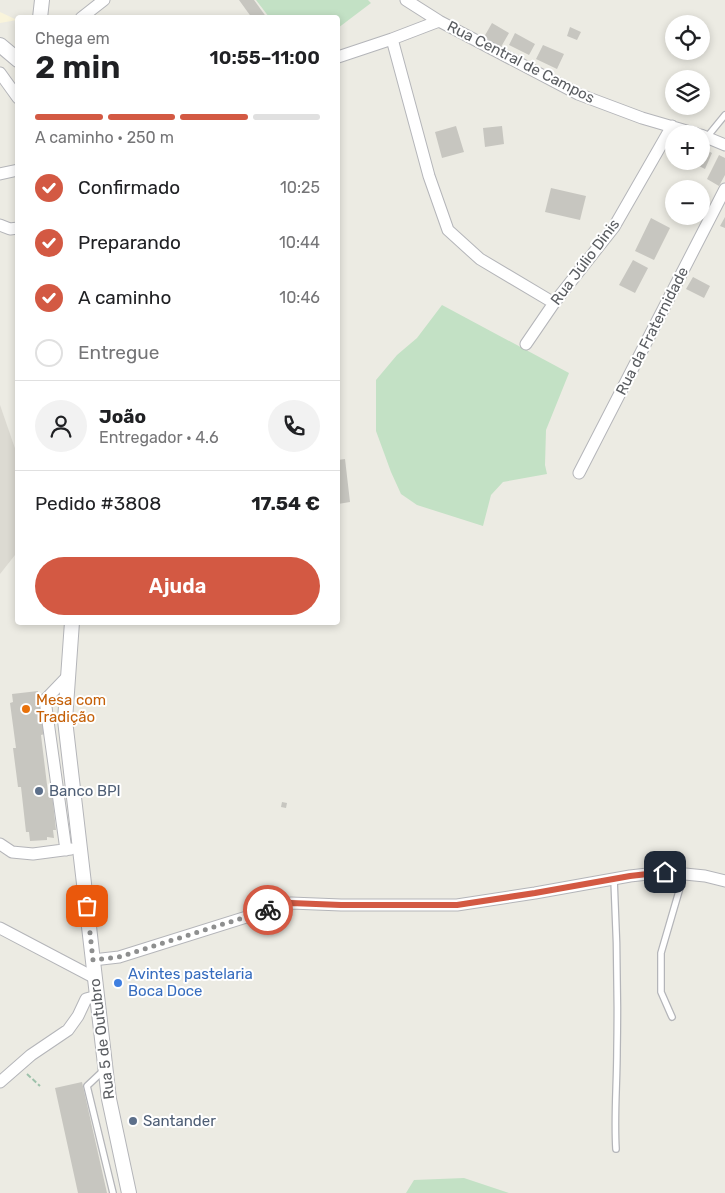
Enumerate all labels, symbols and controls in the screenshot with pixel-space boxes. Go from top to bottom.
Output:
map controls [665,15,710,225]
button: locate [665,15,710,60]
street label: Rua Central de Campos [444,17,598,107]
text: Chega em [35,29,110,48]
text: 10:55–11:00 [210,46,320,69]
text: 2 min [35,48,120,86]
button: layers [665,70,710,115]
button: + [665,125,710,170]
text: A caminho · 250 m [35,128,174,147]
icon: check [35,174,63,202]
text: Confirmado [78,176,180,199]
text: 10:25 [280,178,320,197]
button: − [665,180,710,225]
street label: Rua Júlio Dinis [547,215,623,309]
icon: check [35,229,63,257]
text: Preparando [78,231,181,254]
text: 10:44 [279,233,320,252]
street label: Rua da Fraternidade [612,264,692,398]
icon: check [35,284,63,312]
text: A caminho [78,286,171,309]
text: 10:46 [279,288,320,307]
text: Entregue [78,341,159,364]
button: person [35,400,87,452]
button: phone [268,400,320,452]
text: João [99,405,146,428]
text: Entregador · 4.6 [99,428,219,447]
text: Pedido #3808 [35,492,161,515]
text: 17.54 € [251,492,320,515]
button: Ajuda [35,557,320,615]
place label: Mesa com Tradição [36,691,106,726]
marker: Mesa com Tradição [20,703,32,715]
place label: Banco BPI [49,782,121,800]
marker: Banco BPI [33,785,45,797]
pin [644,851,686,893]
icon: home [651,858,679,886]
pin [66,885,108,927]
courier [243,885,293,935]
icon: bag [73,892,101,920]
icon: bike [254,896,282,924]
place label: Avintes pastelaria Boca Doce [128,965,253,1000]
marker: Avintes pastelaria Boca Doce [112,977,124,989]
street label: Rua 5 de Outubro [86,978,118,1100]
place label: Santander [143,1112,216,1130]
marker: Santander [127,1115,139,1127]

